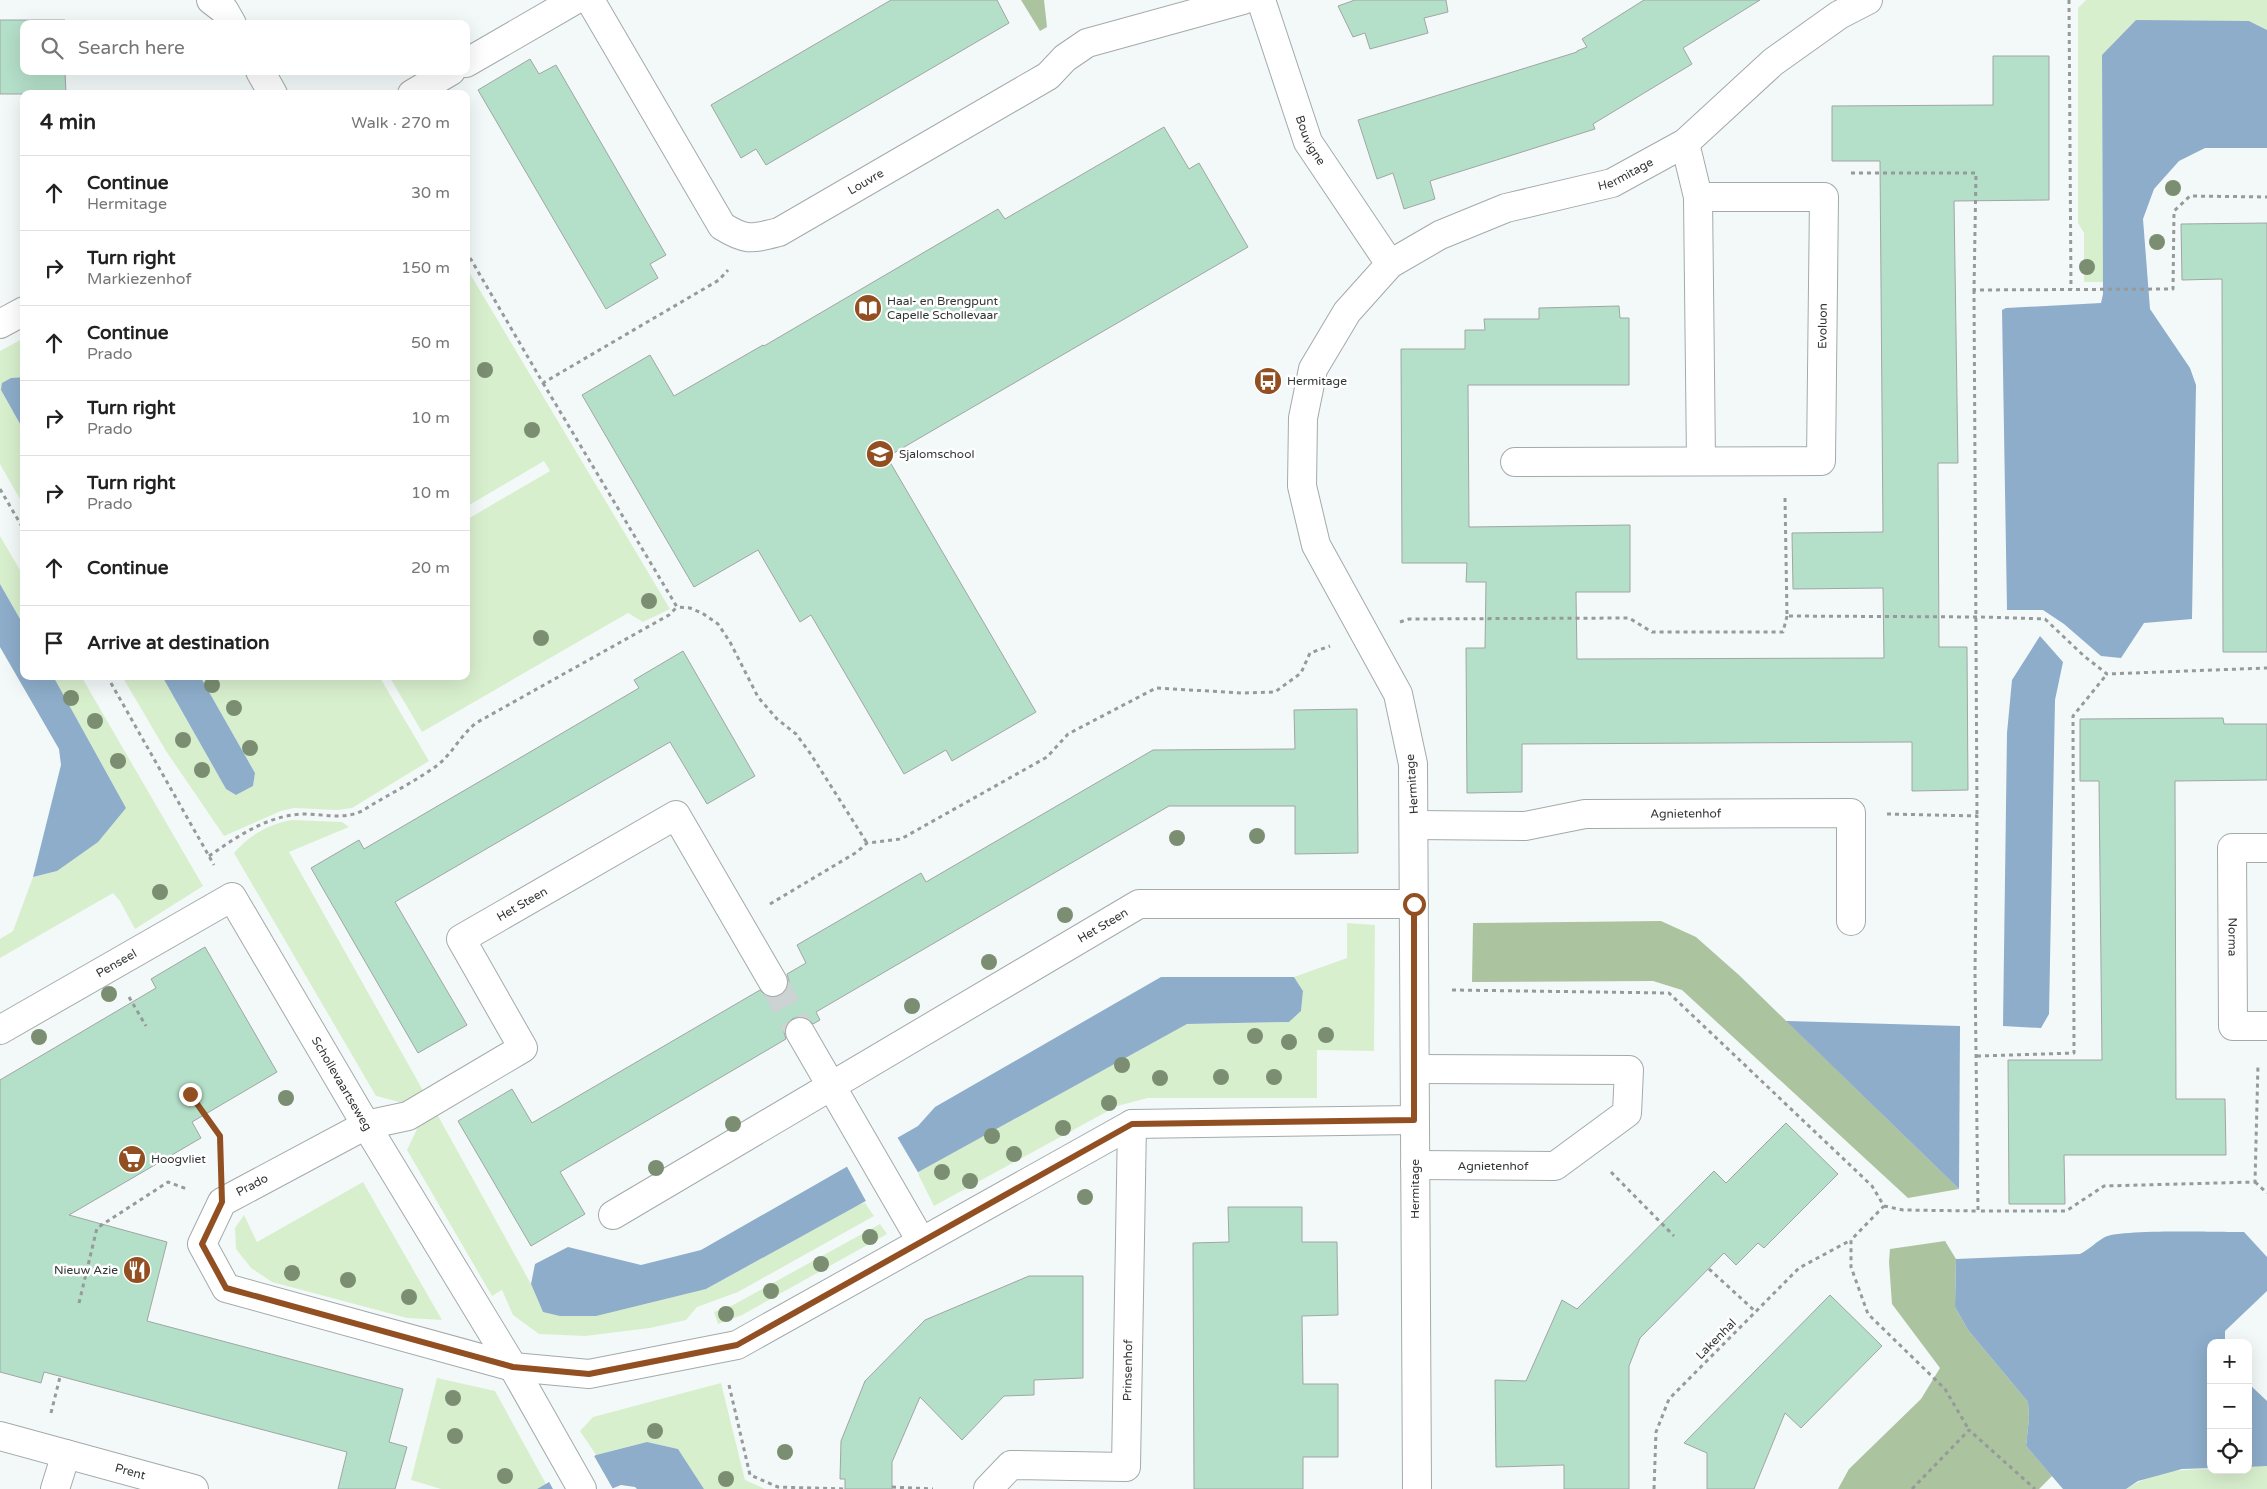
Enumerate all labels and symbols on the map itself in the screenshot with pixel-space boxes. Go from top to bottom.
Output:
street label: Bouvigne [1293,114,1329,168]
street label: Hermitage [1597,155,1656,193]
street label: Louvre [845,166,886,198]
library icon: Haal- en Brengpunt Capelle Schollevaar [853,293,883,323]
place label: Haal- en Brengpunt Capelle Schollevaar [887,294,998,322]
street label: Evoluon [1815,303,1830,349]
bus stop icon: Hermitage [1253,366,1283,396]
place label: Hermitage [1287,374,1347,388]
school or university icon: Sjalomschool [865,439,895,469]
place label: Sjalomschool [899,447,974,461]
street label: Hermitage [1403,753,1421,814]
street label: Agnietenhof [1650,806,1722,821]
street label: Het Steen [494,884,550,924]
route start [1403,893,1426,916]
street label: Het Steen [1075,905,1130,946]
street label: Norma [2225,917,2240,957]
street label: Penseel [94,946,139,980]
street label: Schollevaartseweg [309,1034,375,1133]
route end [179,1083,202,1106]
supermarket icon: Hoogvliet [117,1144,147,1174]
place label: Hoogvliet [151,1152,206,1166]
street label: Hermitage [1408,1159,1422,1219]
street label: Agnietenhof [1457,1159,1529,1173]
street label: Prado [234,1171,270,1199]
restaurant icon: Nieuw Azie [122,1255,152,1285]
place label: Nieuw Azie [54,1263,118,1277]
street label: Lakenhal [1693,1316,1739,1362]
street label: Prinsenhof [1120,1339,1135,1401]
street label: Prent [113,1461,147,1483]

